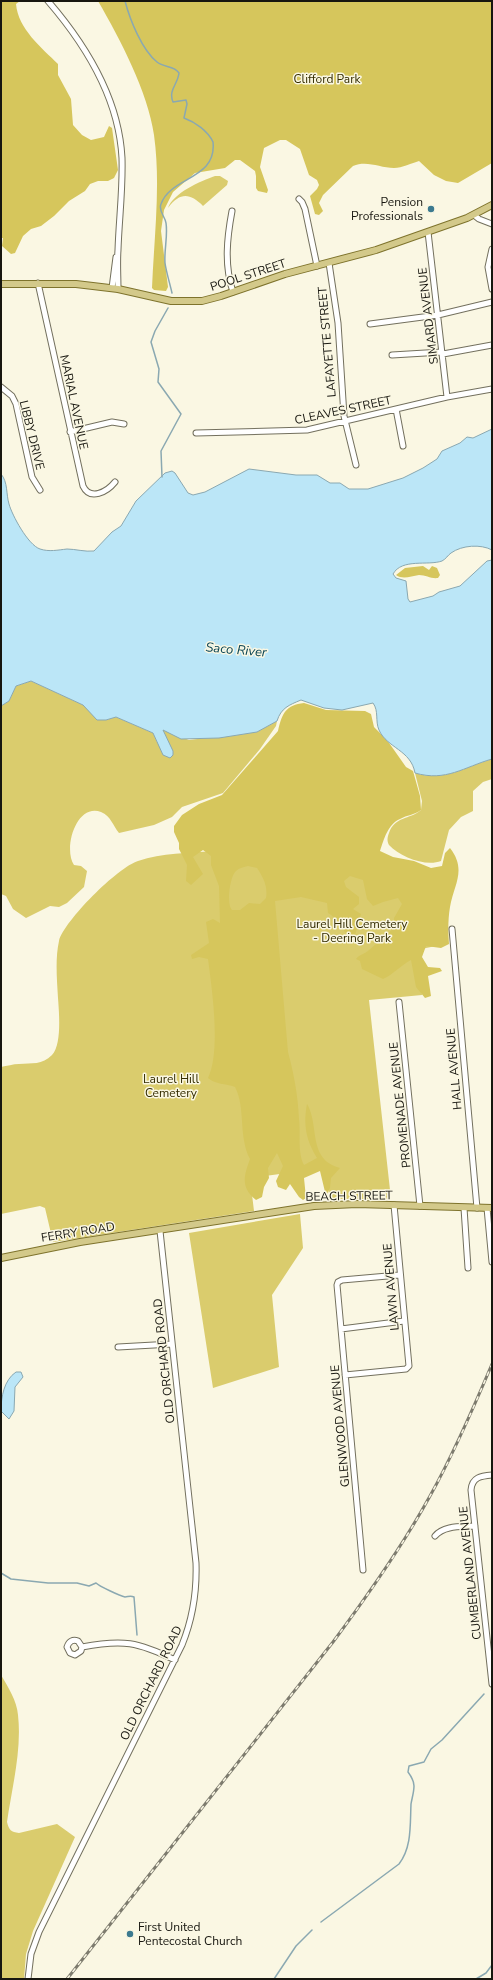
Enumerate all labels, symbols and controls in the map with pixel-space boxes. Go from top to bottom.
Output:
park label: Clifford Park [294,71,361,87]
place label: Pension Professionals [351,194,423,224]
marker: Pension Professionals [426,204,436,214]
street label: POOL STREET [208,255,289,295]
street label: SIMARD AVENUE [414,267,442,365]
street label: LAFAYETTE STREET [314,285,340,398]
street label: MARIAL AVENUE [56,353,92,451]
street label: CLEAVES STREET [293,392,394,428]
street label: LIBBY DRIVE [16,399,48,471]
water label: Saco River [205,638,268,662]
park label: Laurel Hill Cemetery - Deering Park [297,916,408,946]
street label: HALL AVENUE [442,1027,466,1111]
street label: PROMENADE AVENUE [385,1041,415,1169]
park label: Laurel Hill Cemetery [143,1071,199,1101]
street label: BEACH STREET [305,1187,394,1205]
street label: FERRY ROAD [40,1218,116,1246]
street label: LAWN AVENUE [379,1243,403,1331]
street label: OLD ORCHARD ROAD [149,1298,179,1424]
street label: GLENWOOD AVENUE [327,1364,353,1488]
street label: CUMBERLAND AVENUE [455,1505,485,1641]
street label: OLD ORCHARD ROAD [116,1623,186,1743]
place label: First United Pentecostal Church [138,1919,242,1949]
marker: First United Pentecostal Church [125,1929,135,1939]

